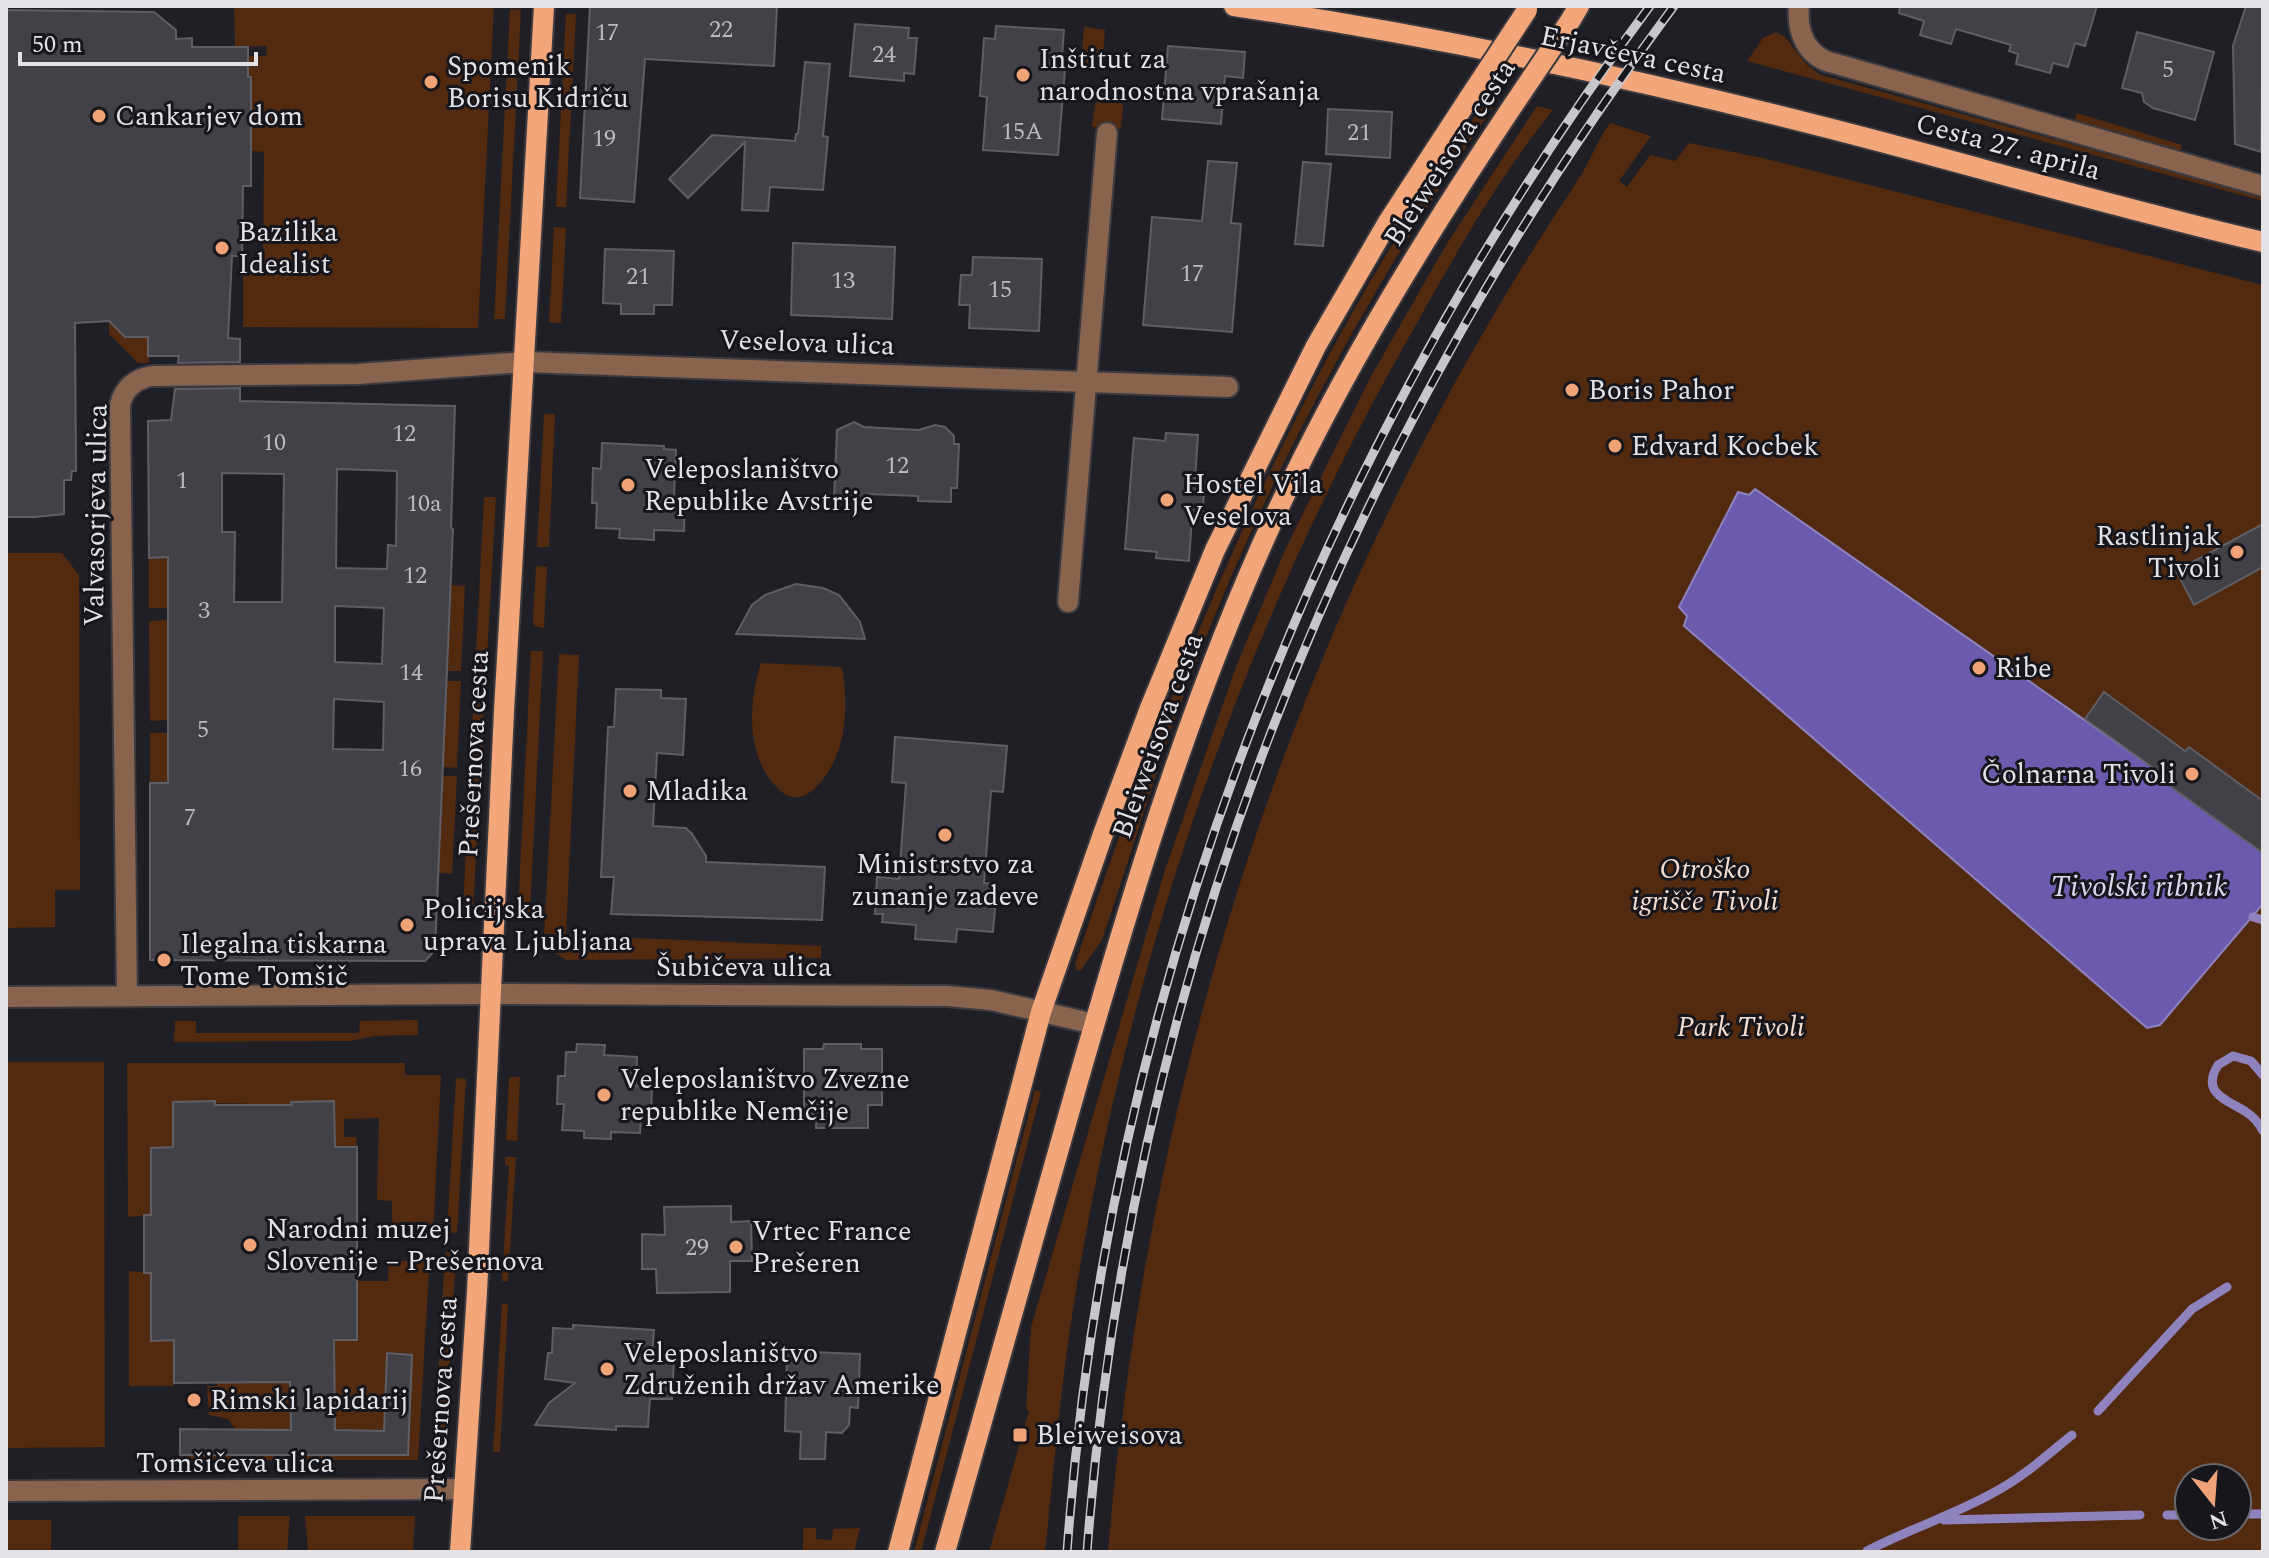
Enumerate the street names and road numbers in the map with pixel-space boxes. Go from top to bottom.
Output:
street label: Erjavčeva cesta [1536,14,1730,96]
street label: Bleiweisova cesta [1373,51,1527,255]
street label: Cesta 27. aprila [1911,102,2105,192]
street label: Veselova ulica [718,318,896,368]
street label: Valvasorjeva ulica [73,403,119,627]
street label: Bleiweisova cesta [1101,627,1215,845]
street label: Prešernova cesta [447,649,501,858]
street label: Šubičeva ulica [656,946,832,989]
street label: Prešernova cesta [412,1295,470,1505]
street label: Tomšičeva ulica [136,1442,335,1485]

